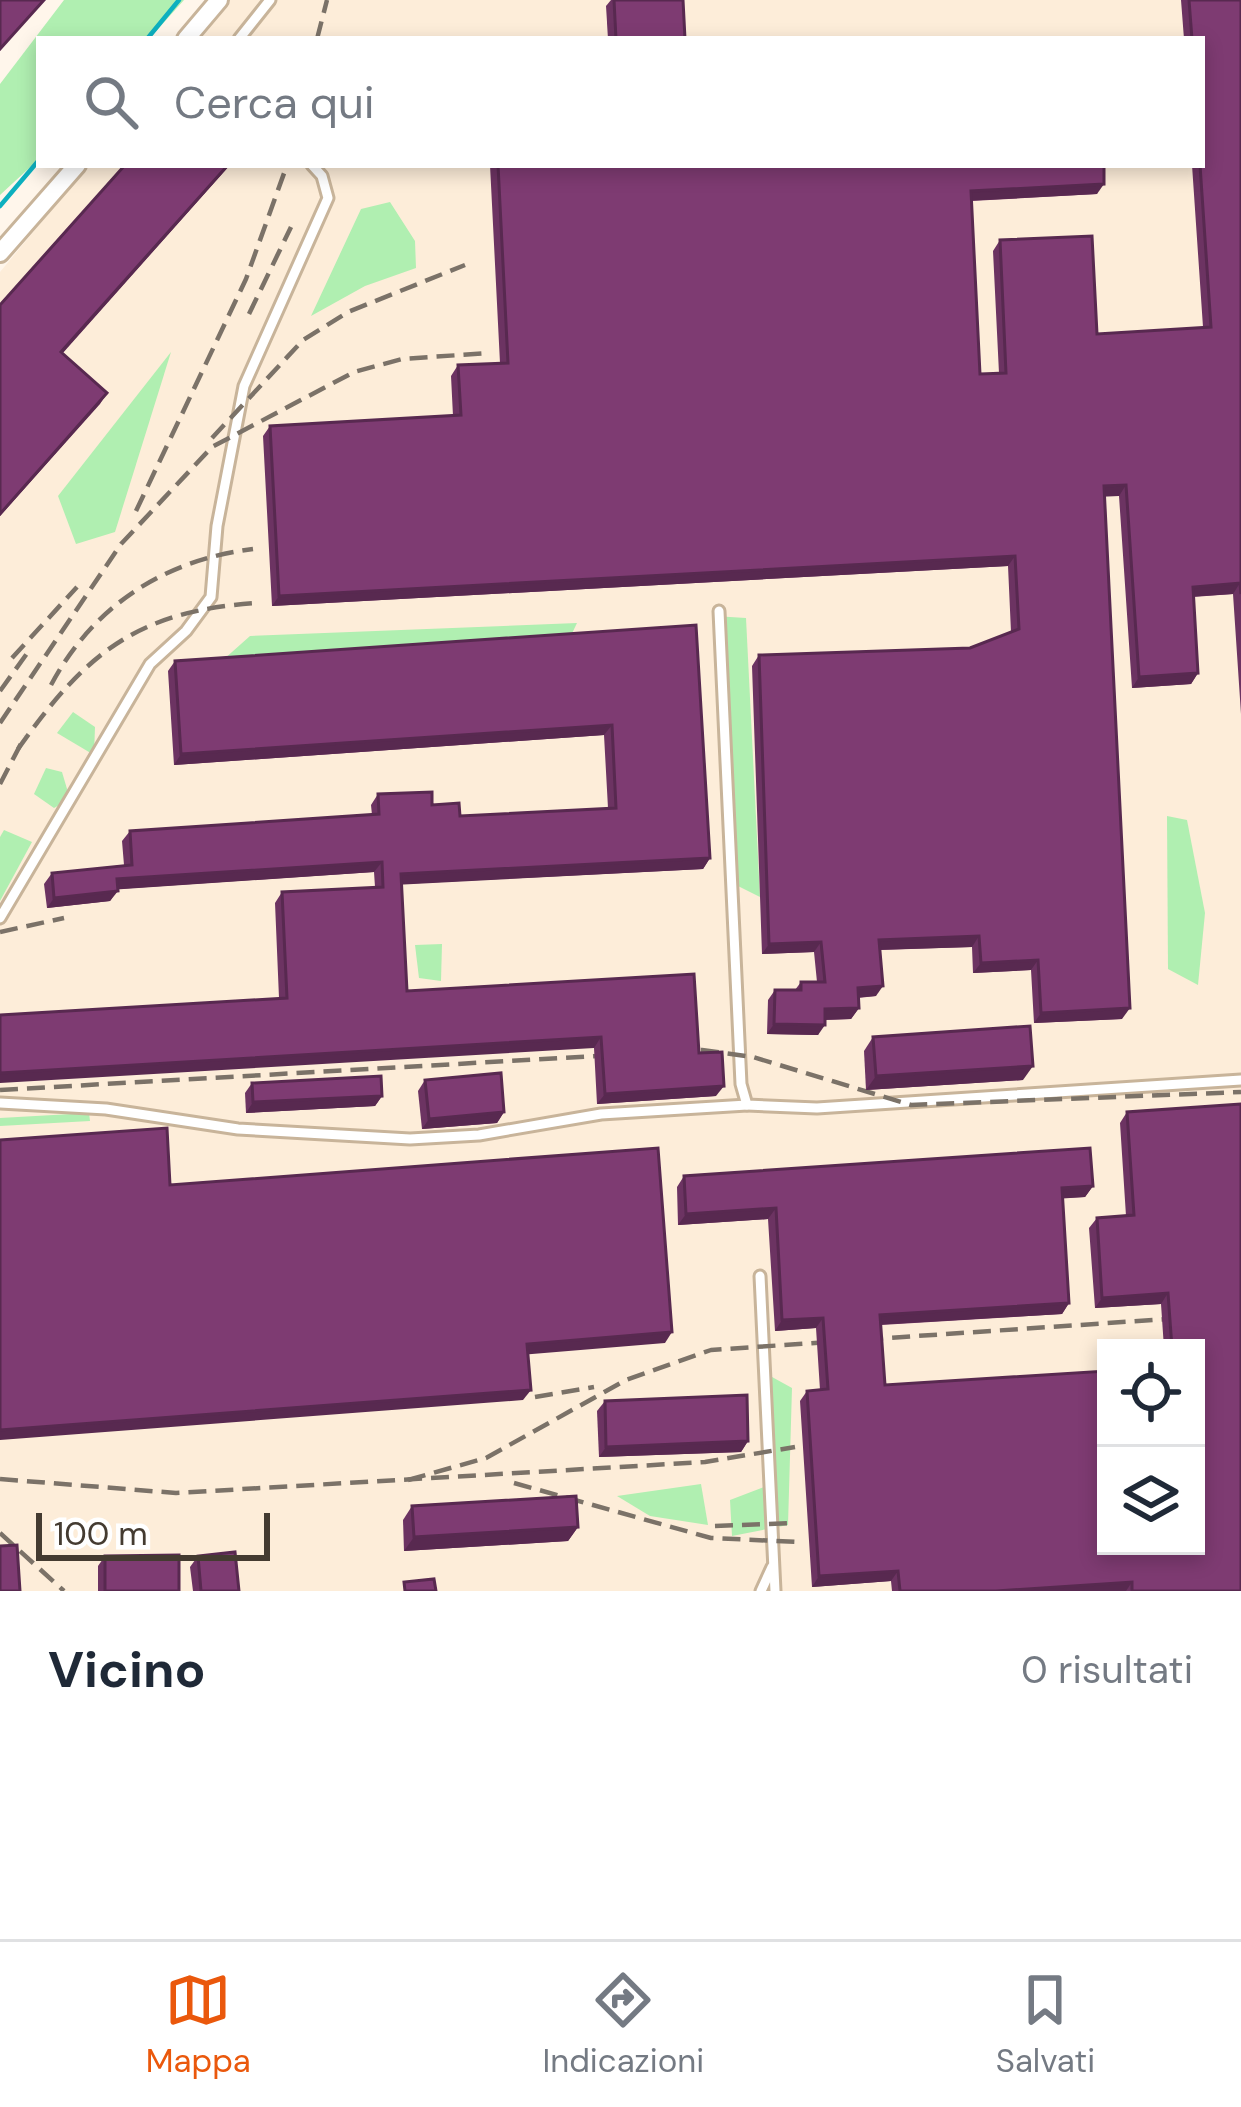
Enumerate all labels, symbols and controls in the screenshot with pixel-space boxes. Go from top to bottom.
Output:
search box [36,36,1205,168]
icon: search [78,69,144,135]
text: Cerca qui [174,73,375,132]
map controls [1097,1339,1205,1555]
button: locate [1097,1339,1205,1447]
button: layers [1097,1447,1205,1555]
scale bar [36,1507,270,1560]
text: 100 m [54,1512,148,1555]
text: Vicino [48,1636,206,1703]
text: 0 risultati [1021,1644,1193,1695]
tab: Mappa [146,1967,251,2082]
tab: Indicazioni [543,1967,704,2082]
tab: Salvati [996,1967,1095,2082]

